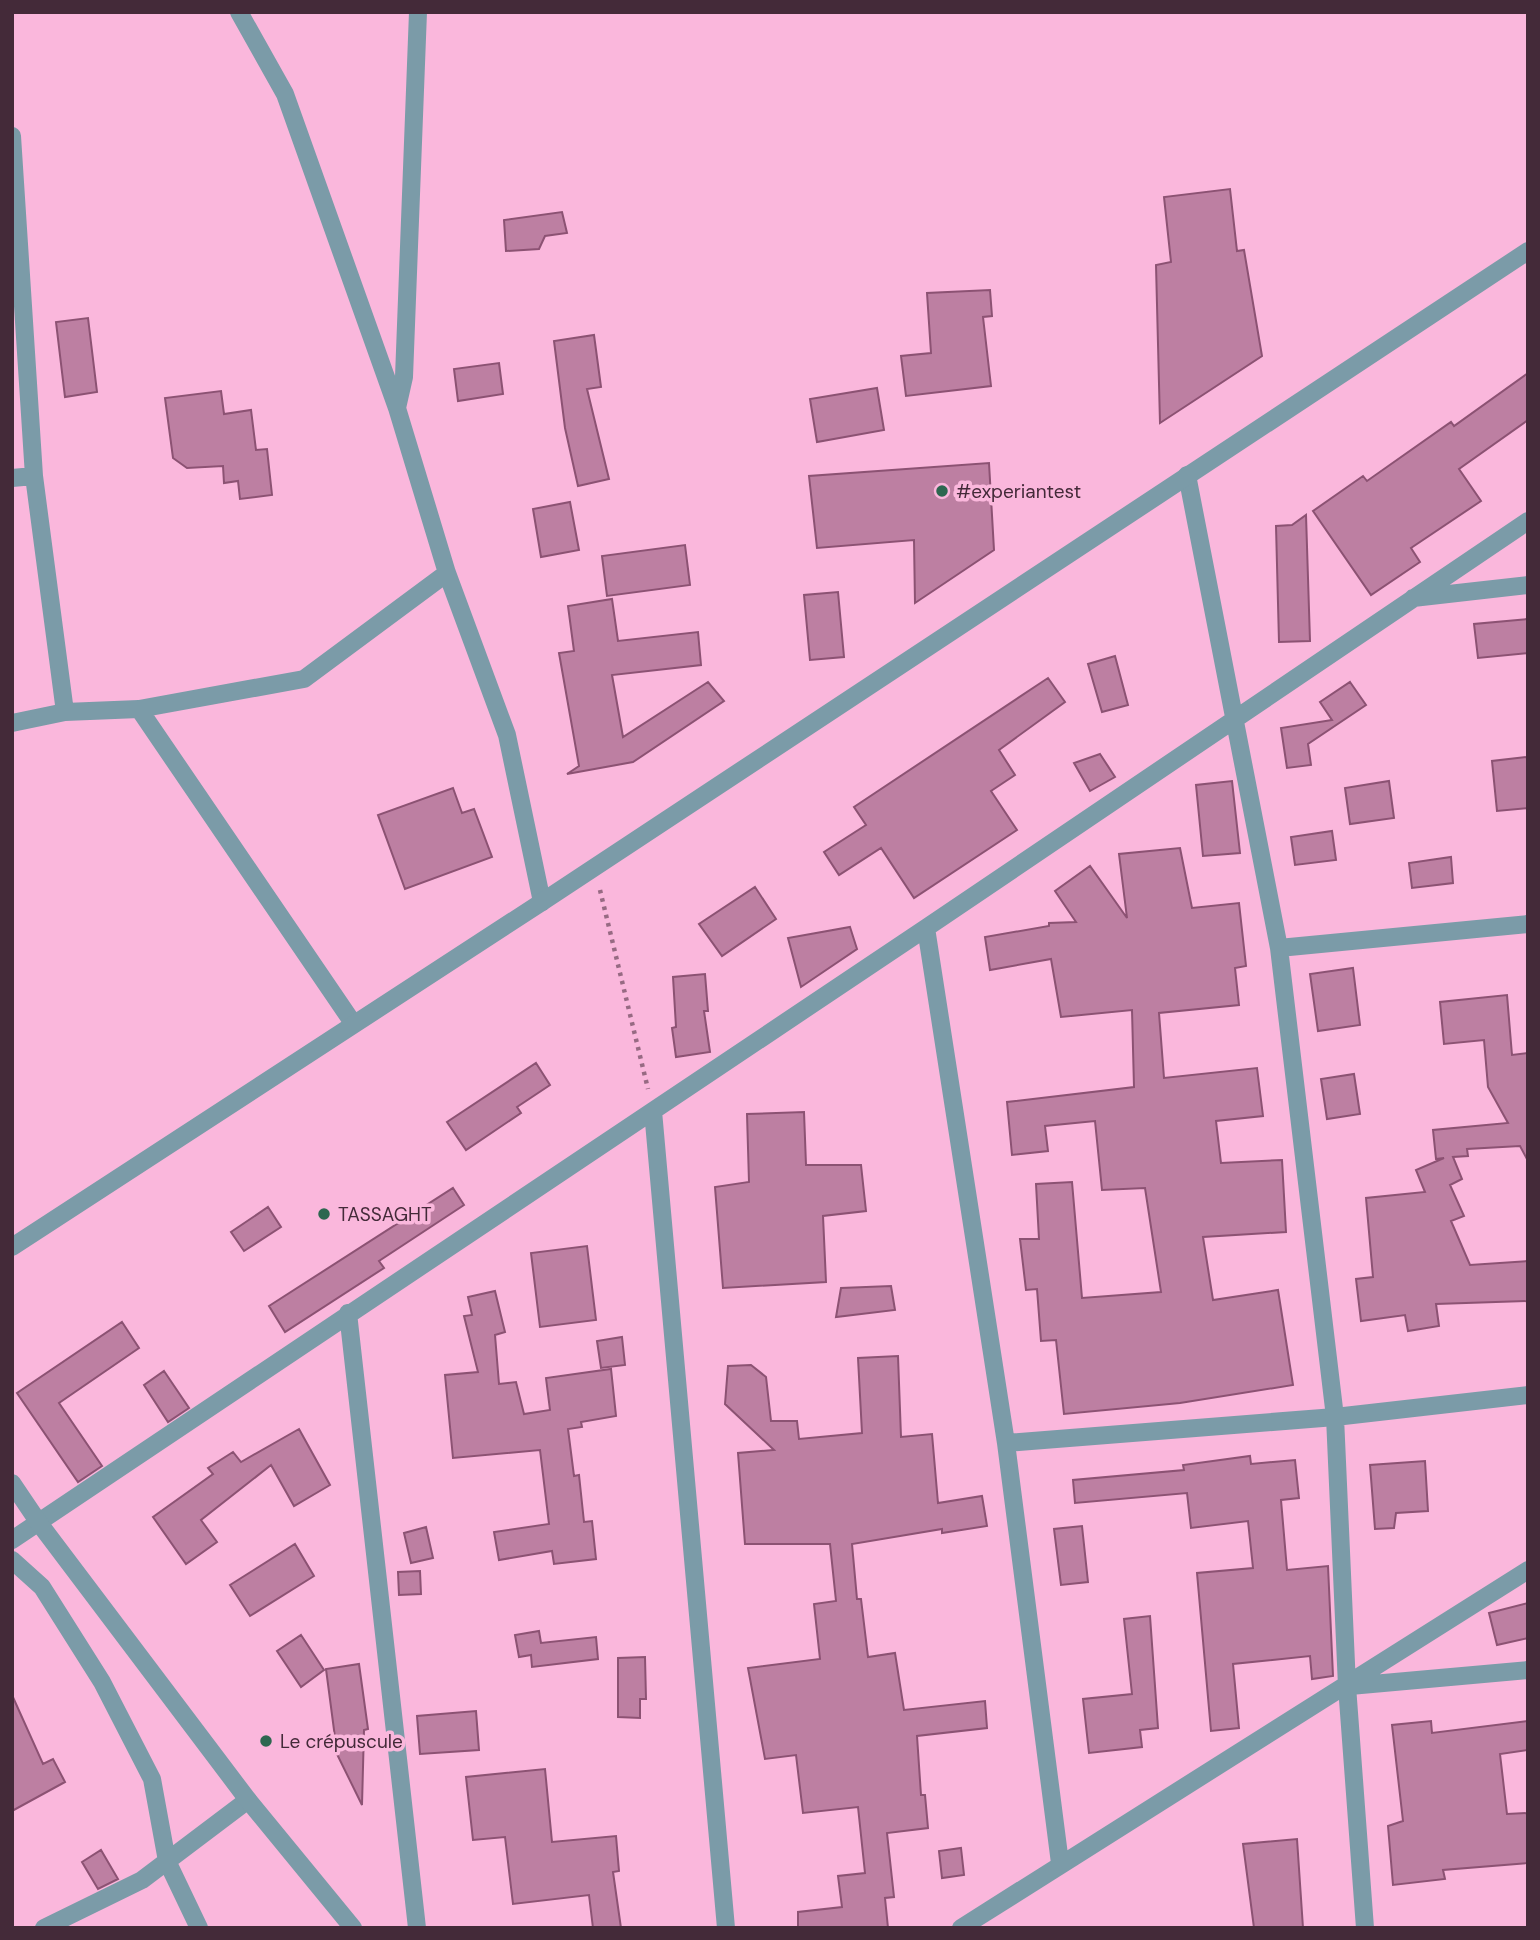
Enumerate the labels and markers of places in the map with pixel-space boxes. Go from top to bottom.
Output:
place label: #experiantest [956,479,1081,504]
marker: #experiantest [934,483,950,499]
place label: TASSAGHT [338,1202,432,1227]
marker: TASSAGHT [316,1206,332,1222]
place label: Le crépuscule [280,1729,403,1754]
marker: Le crépuscule [258,1733,274,1749]

